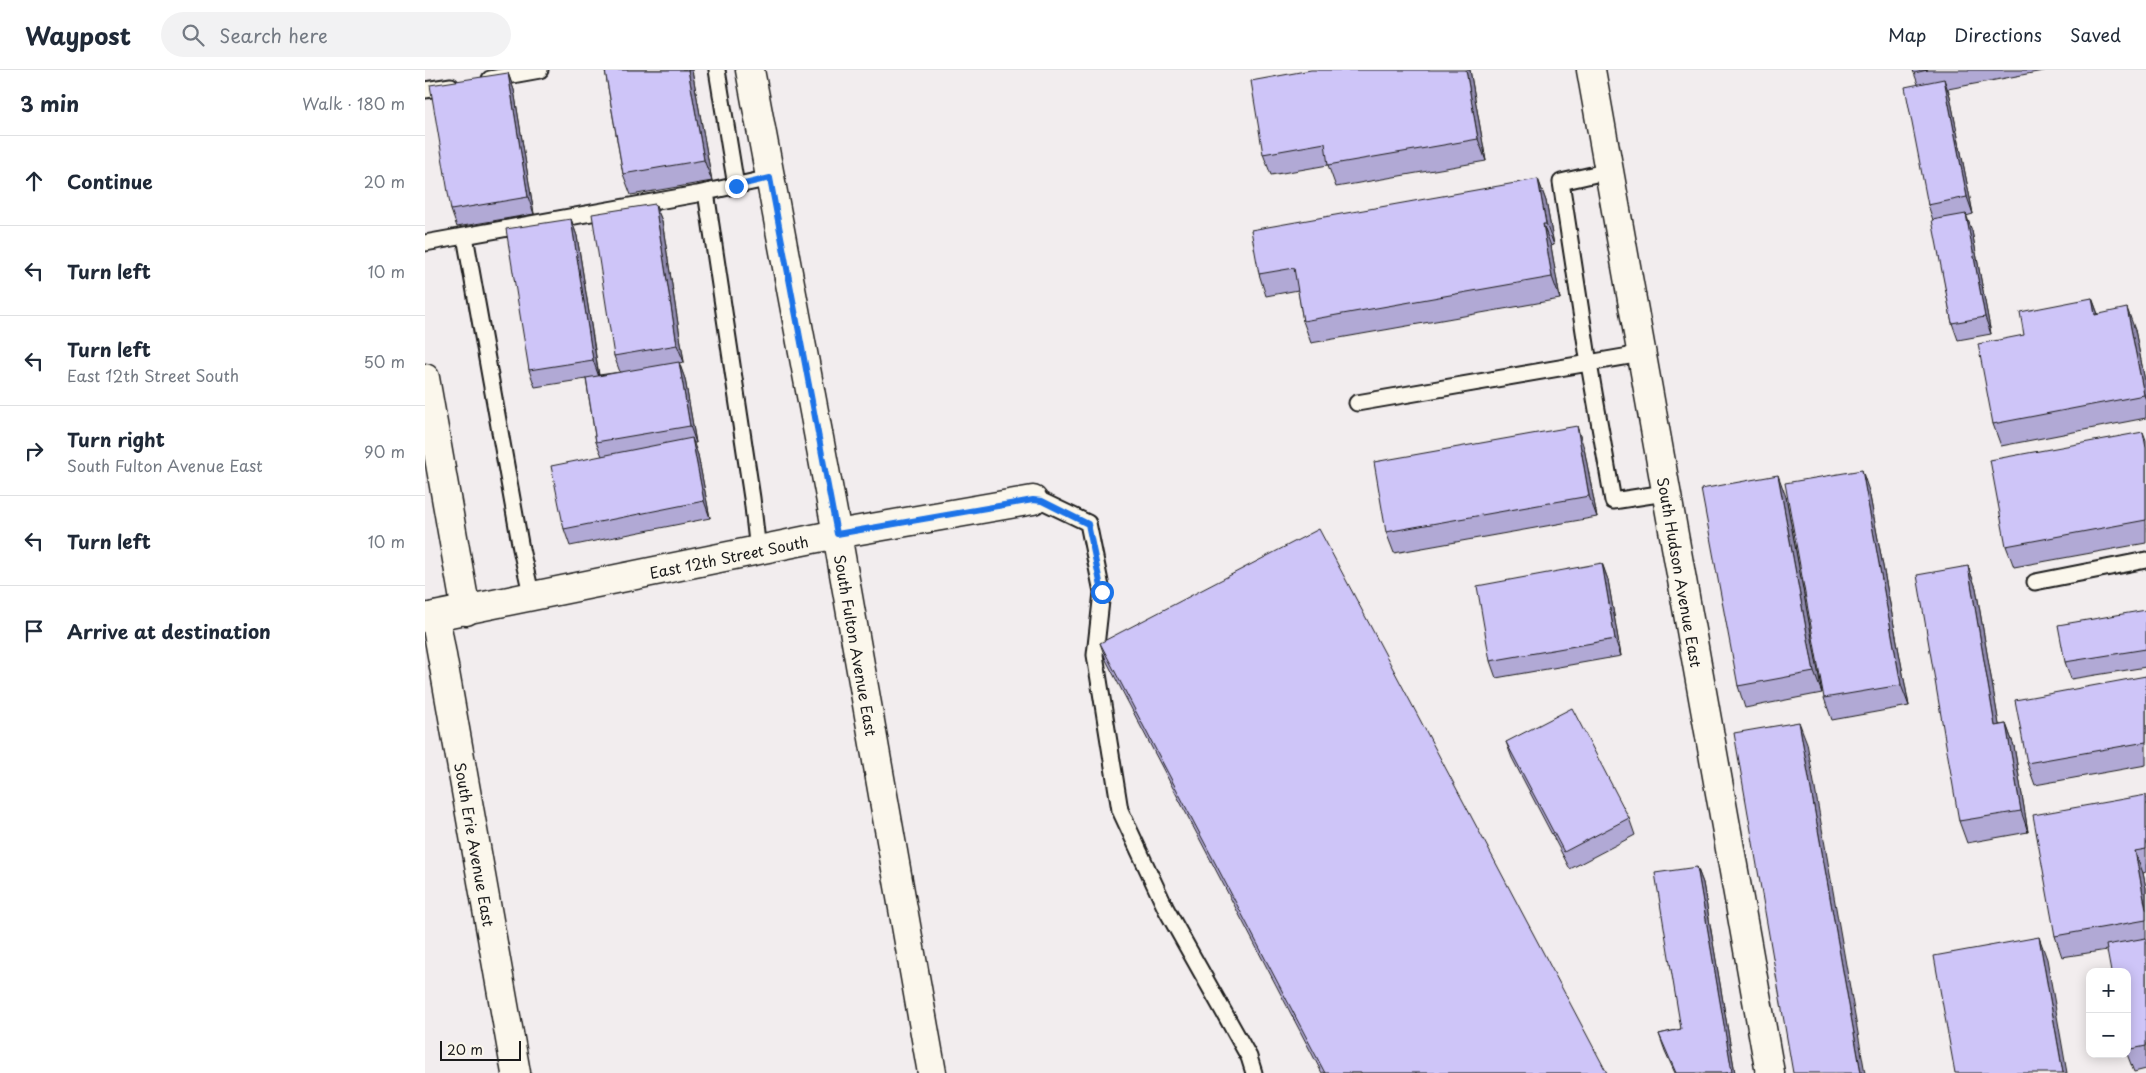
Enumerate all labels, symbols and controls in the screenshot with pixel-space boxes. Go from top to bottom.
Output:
search box [161,12,511,57]
text: Waypost [25,17,131,53]
icon: search [179,21,207,49]
text: Search here [219,21,328,49]
text: Map [1888,21,1926,48]
text: Directions [1954,21,2042,48]
text: Saved [2070,21,2121,48]
text: 3 min [20,87,79,119]
text: Walk · 180 m [302,91,405,115]
icon: ahead [20,167,48,195]
text: Continue [67,167,153,195]
text: 20 m [364,169,405,193]
route end [725,175,748,198]
icon: left [20,257,48,285]
text: Turn left [67,257,151,285]
text: 10 m [368,259,405,283]
text: Turn left [67,335,151,363]
icon: left [20,347,48,375]
text: 50 m [364,349,405,373]
text: East 12th Street South [67,363,239,387]
text: Turn right [67,425,165,453]
icon: right [20,437,48,465]
text: 90 m [364,439,405,463]
text: South Fulton Avenue East [67,453,263,477]
street label: South Hudson Avenue East [1652,475,1709,669]
icon: left [20,527,48,555]
text: Turn left [67,527,151,555]
text: 10 m [368,529,405,553]
street label: East 12th Street South [647,529,810,583]
street label: South Fulton Avenue East [829,553,884,738]
route start [1091,581,1114,604]
icon: arrive [20,617,48,645]
text: Arrive at destination [67,617,271,645]
street label: South Erie Avenue East [450,761,501,928]
map controls [2086,968,2131,1058]
button: + [2086,968,2131,1013]
button: − [2086,1013,2131,1058]
scale bar [440,1038,521,1061]
text: 20 m [447,1039,483,1060]

